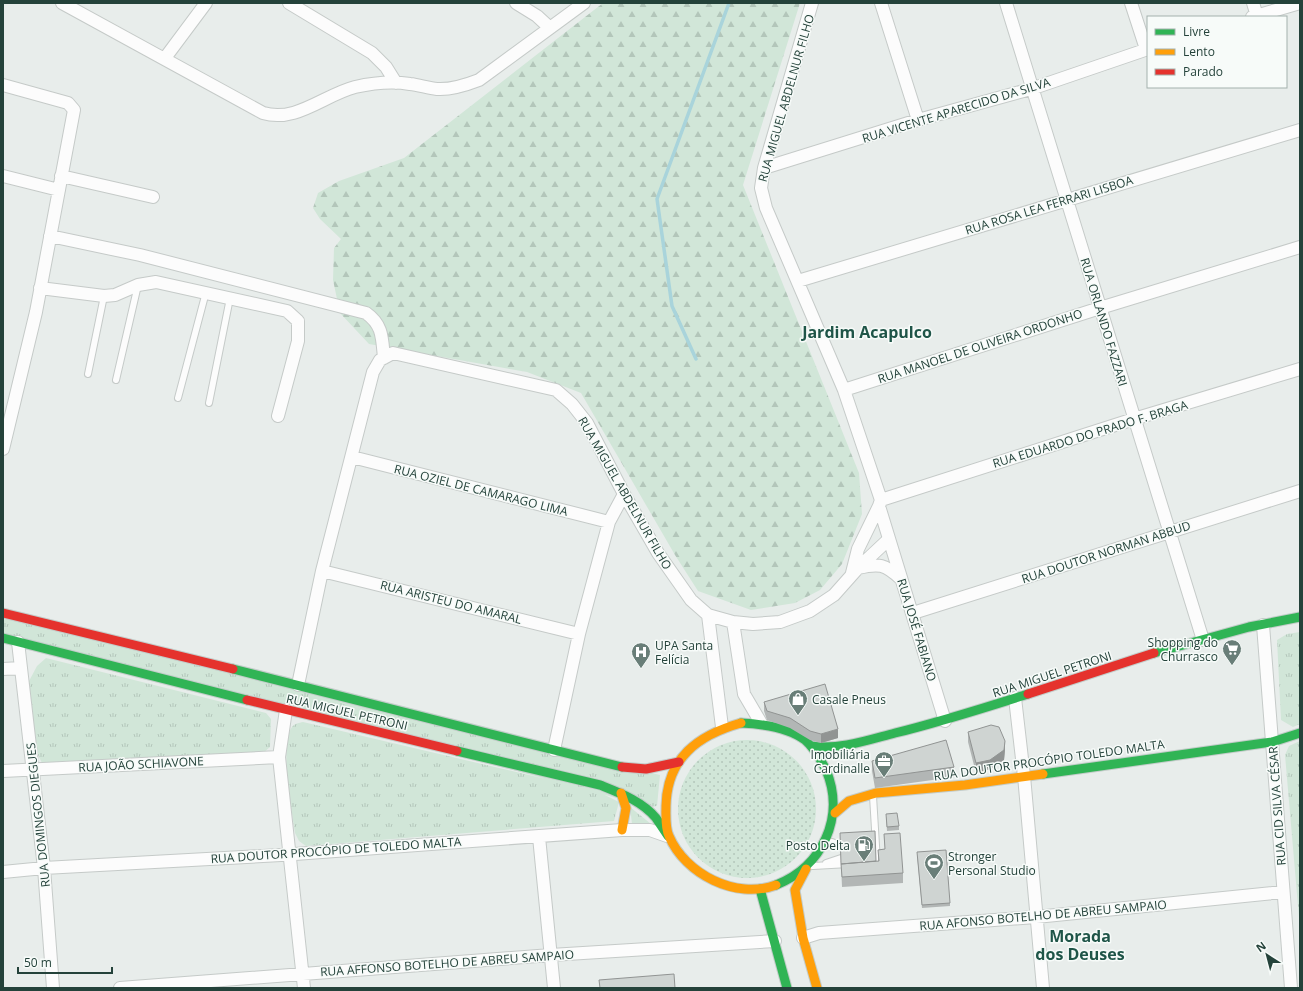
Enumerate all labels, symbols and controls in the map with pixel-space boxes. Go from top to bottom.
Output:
street label: RUA MIGUEL ABDELNUR FILHO [754,12,818,184]
legend [1147,16,1287,88]
text: Livre [1183,23,1210,40]
text: Lento [1183,43,1215,60]
text: Parado [1183,63,1223,80]
street label: RUA VICENTE APARECIDO DA SILVA [860,73,1053,147]
street label: RUA ROSA LEA FERRARI LISBOA [963,171,1135,239]
street label: RUA ORLANDO FAZZARI [1076,256,1132,388]
street label: RUA MANOEL DE OLIVEIRA ORDONHO [875,305,1085,387]
district label: Jardim Acapulco [800,321,932,343]
street label: RUA EDUARDO DO PRADO F. BRAGA [990,396,1190,472]
street label: RUA MIGUEL ABDELNUR FILHO [574,413,676,573]
street label: RUA OZIEL DE CAMARAGO LIMA [392,460,570,520]
street label: RUA DOUTOR NORMAN ABBUD [1019,517,1193,587]
street label: RUA ARISTEU DO AMARAL [378,576,524,628]
street label: RUA JOSÉ FABIANO [893,577,941,683]
place label: Shopping do Churrasco [1148,634,1218,665]
place label: UPA Santa Felícia [655,637,713,668]
supermarket icon: Shopping do Churrasco [1221,638,1243,666]
hospital icon: UPA Santa Felícia [630,641,652,669]
street label: RUA MIGUEL PETRONI [990,647,1114,701]
shop icon: Casale Pneus [787,688,809,716]
street label: RUA MIGUEL PETRONI [285,690,409,734]
place label: Casale Pneus [812,691,886,708]
street label: RUA DOUTOR PROCÓPIO TOLEDO MALTA [933,735,1166,785]
street label: RUA DOMINGOS DIEGUES [22,742,54,888]
street label: RUA CID SILVA CÉSAR [1264,745,1290,866]
place label: Imobiliária Cardinalle [811,746,870,777]
office icon: Imobiliária Cardinalle [873,750,895,778]
street label: RUA JOÃO SCHIAVONE [78,752,204,776]
street label: RUA DOUTOR PROCÓPIO DE TOLEDO MALTA [210,833,462,867]
fuel station icon: Posto Delta [853,834,875,862]
place label: Posto Delta [786,837,850,854]
place label: Stronger Personal Studio [948,848,1036,879]
sports icon: Stronger Personal Studio [923,852,945,880]
street label: RUA AFONSO BOTELHO DE ABREU SAMPAIO [919,896,1167,934]
district label: Morada dos Deuses [1035,925,1125,965]
north arrow [1247,935,1287,975]
text: N [1253,938,1269,955]
street label: RUA AFFONSO BOTELHO DE ABREU SAMPAIO [320,946,574,980]
scale bar [18,949,112,975]
text: 50 m [24,954,52,971]

